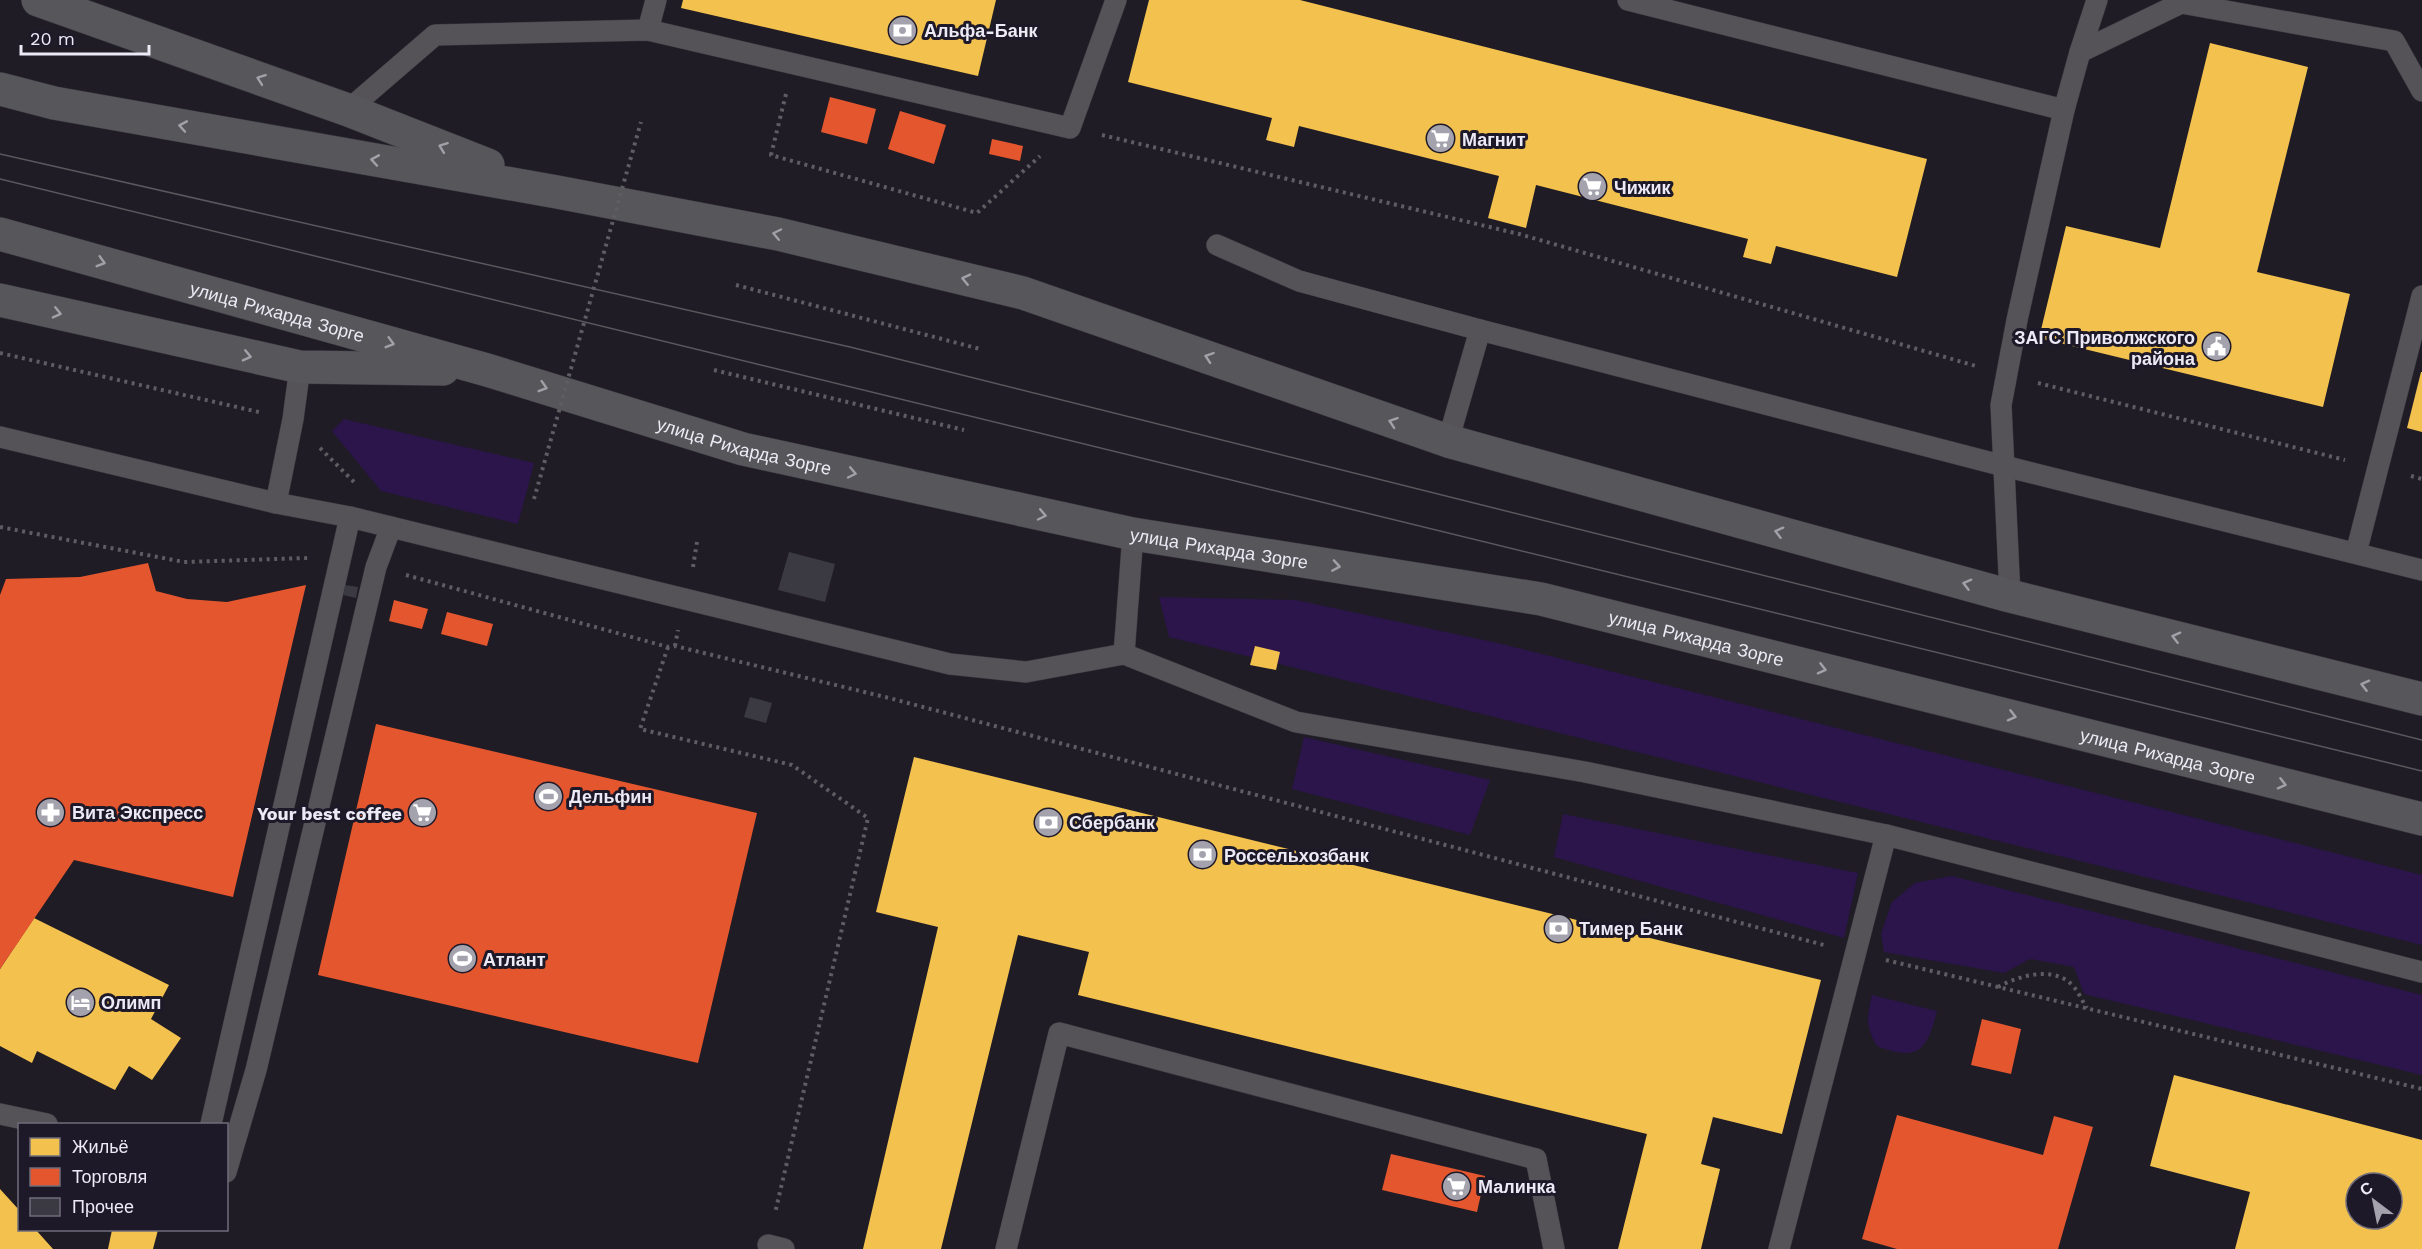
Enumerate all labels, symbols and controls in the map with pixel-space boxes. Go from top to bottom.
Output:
bank icon: Альфа-Банк [887,14,919,46]
scale bar [21,18,148,56]
place label: Альфа-Банк [924,20,1039,41]
text: 20 m [30,28,75,49]
one-way arrow [256,74,267,87]
one-way arrow [178,120,188,132]
supermarket icon: Магнит [1425,123,1457,155]
place label: Магнит [1462,129,1526,150]
one-way arrow [439,142,449,155]
one-way arrow [370,154,380,166]
supermarket icon: Чижик [1577,171,1609,203]
place label: Чижик [1614,177,1672,198]
one-way arrow [772,229,782,242]
one-way arrow [95,255,106,267]
one-way arrow [962,274,972,287]
street label: улица Рихарда Зорге [188,277,367,346]
one-way arrow [52,305,62,318]
place label: ЗАГС Приволжского района [2014,327,2196,369]
public building icon: ЗАГС Приволжского района [2200,331,2232,363]
one-way arrow [384,336,395,348]
one-way arrow [242,348,252,361]
one-way arrow [1204,352,1215,365]
one-way arrow [537,380,548,392]
street label: улица Рихарда Зорге [654,413,834,479]
one-way arrow [1388,416,1399,429]
one-way arrow [846,466,856,479]
one-way arrow [1037,507,1047,520]
street label: улица Рихарда Зорге [1129,523,1310,572]
one-way arrow [1774,527,1785,539]
one-way arrow [1331,560,1340,572]
one-way arrow [1962,579,1973,591]
street label: улица Рихарда Зорге [1607,606,1786,670]
one-way arrow [2171,632,2181,645]
one-way arrow [1817,661,1827,674]
one-way arrow [2360,679,2370,692]
one-way arrow [2006,709,2016,722]
street label: улица Рихарда Зорге [2078,724,2258,788]
one-way arrow [2277,776,2287,789]
sports icon: Дельфин [532,780,564,812]
place label: Дельфин [569,786,652,807]
pharmacy icon: Вита Экспресс [35,796,67,828]
supermarket icon: Your best coffee [407,797,439,829]
place label: Вита Экспресс [72,802,203,823]
place label: Your best coffee [257,803,402,824]
bank icon: Сбербанк [1032,806,1064,838]
place label: Сбербанк [1069,812,1156,833]
bank icon: Россельхозбанк [1187,839,1219,871]
place label: Россельхозбанк [1224,845,1370,866]
bank icon: Тимер Банк [1542,912,1574,944]
place label: Тимер Банк [1579,918,1684,939]
sports icon: Атлант [446,943,478,975]
place label: Атлант [483,949,546,970]
hotel icon: Олимп [64,986,96,1018]
place label: Олимп [101,992,161,1013]
legend [18,1123,228,1231]
text: Жильё [72,1136,129,1157]
text: Торговля [72,1166,147,1187]
supermarket icon: Малинка [1441,1170,1473,1202]
north arrow [2344,1171,2404,1231]
place label: Малинка [1478,1176,1557,1197]
text: С [2356,1177,2377,1200]
text: Прочее [72,1196,134,1217]

